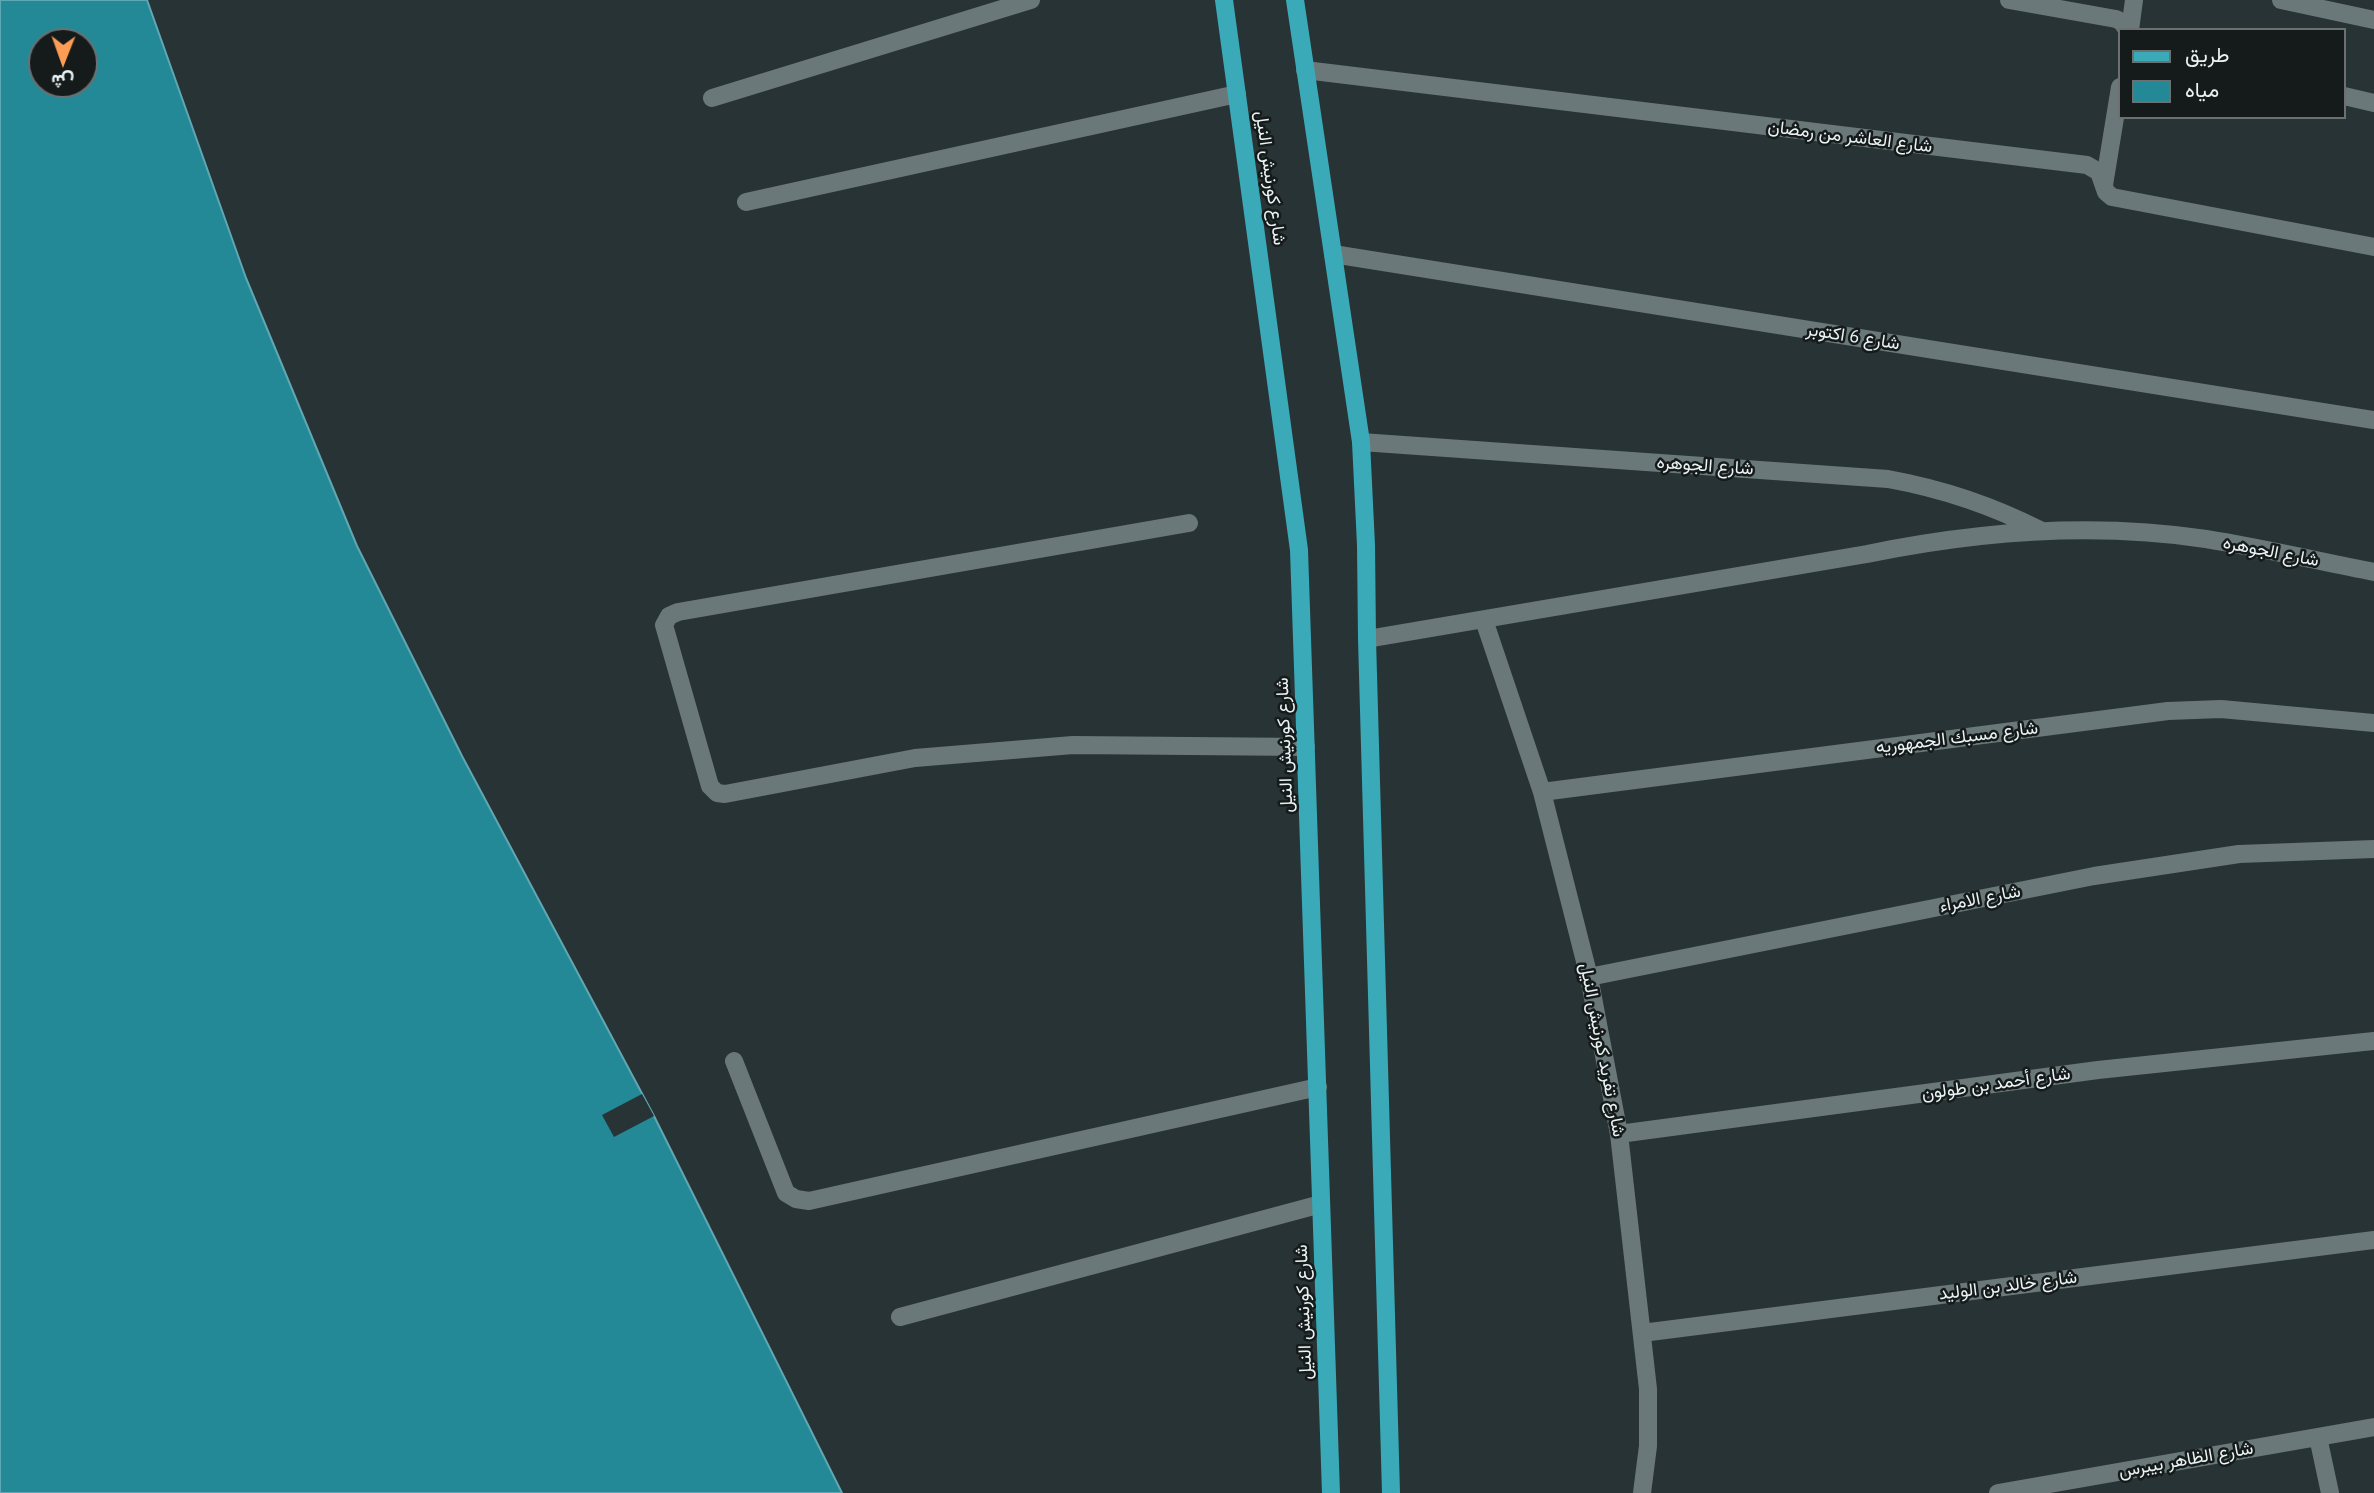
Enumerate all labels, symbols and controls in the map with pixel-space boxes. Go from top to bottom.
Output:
north arrow [28,28,98,98]
legend [2118,28,2346,119]
text: طريق [2185,41,2230,68]
text: ش [51,70,74,94]
text: مياه [2185,76,2219,103]
street label: شارع كورنيش النيل [1250,110,1290,246]
street label: شارع العاشر من رمضان [1767,116,1933,158]
street label: شارع 6 اكتوبر [1805,319,1901,355]
street label: شارع الجوهره [1656,452,1754,480]
street label: شارع الجوهره [2221,532,2321,572]
street label: شارع كورنيش النيل [1272,677,1298,813]
street label: شارع مسبك الجمهوريه [1875,717,2039,759]
street label: شارع الامراء [1938,881,2022,917]
street label: شارع تفريد كورنيش النيل [1575,961,1629,1139]
street label: شارع أحمد بن طولون [1920,1063,2072,1105]
street label: شارع كورنيش النيل [1291,1244,1317,1380]
street label: شارع خالد بن الوليد [1938,1267,2078,1305]
street label: شارع الظاهر بيبرس [2117,1438,2255,1482]

